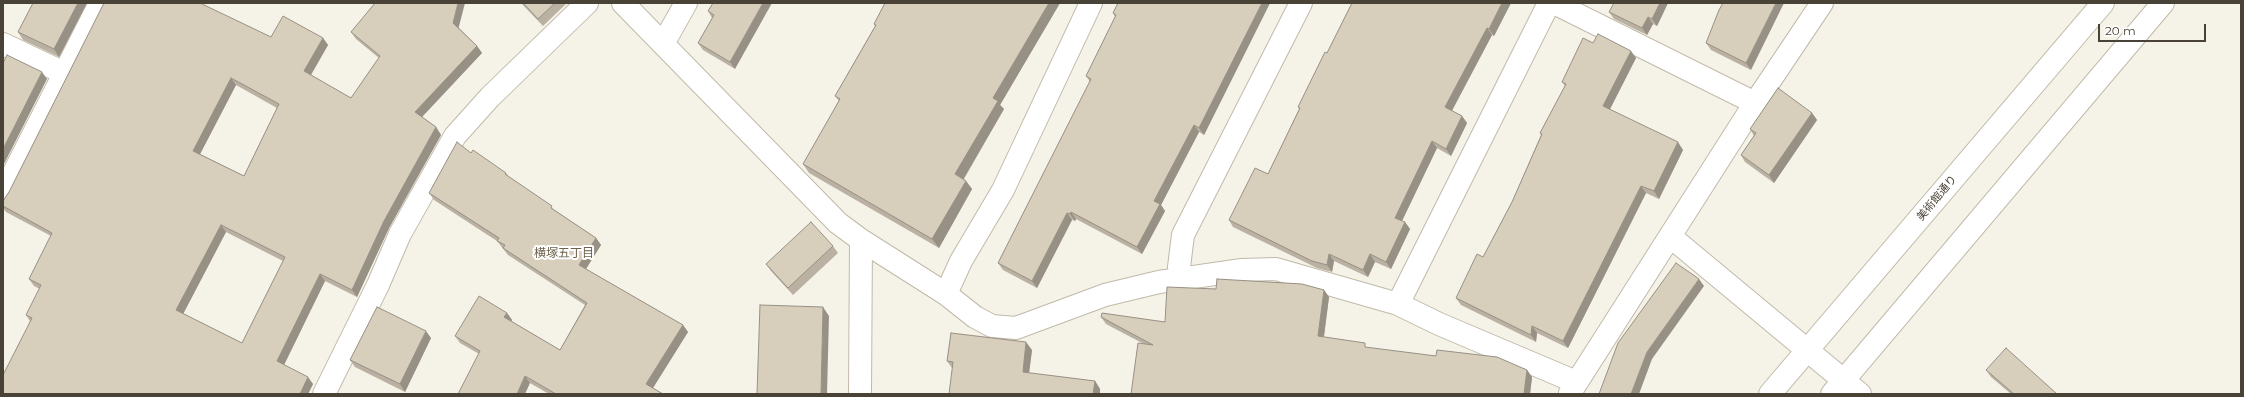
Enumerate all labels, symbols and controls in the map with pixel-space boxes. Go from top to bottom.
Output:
scale bar [2100,16,2208,42]
text: 20 m [2105,23,2136,38]
street label: 美術館通り [1914,173,1960,223]
district label: 横塚五丁目 [534,246,594,260]

